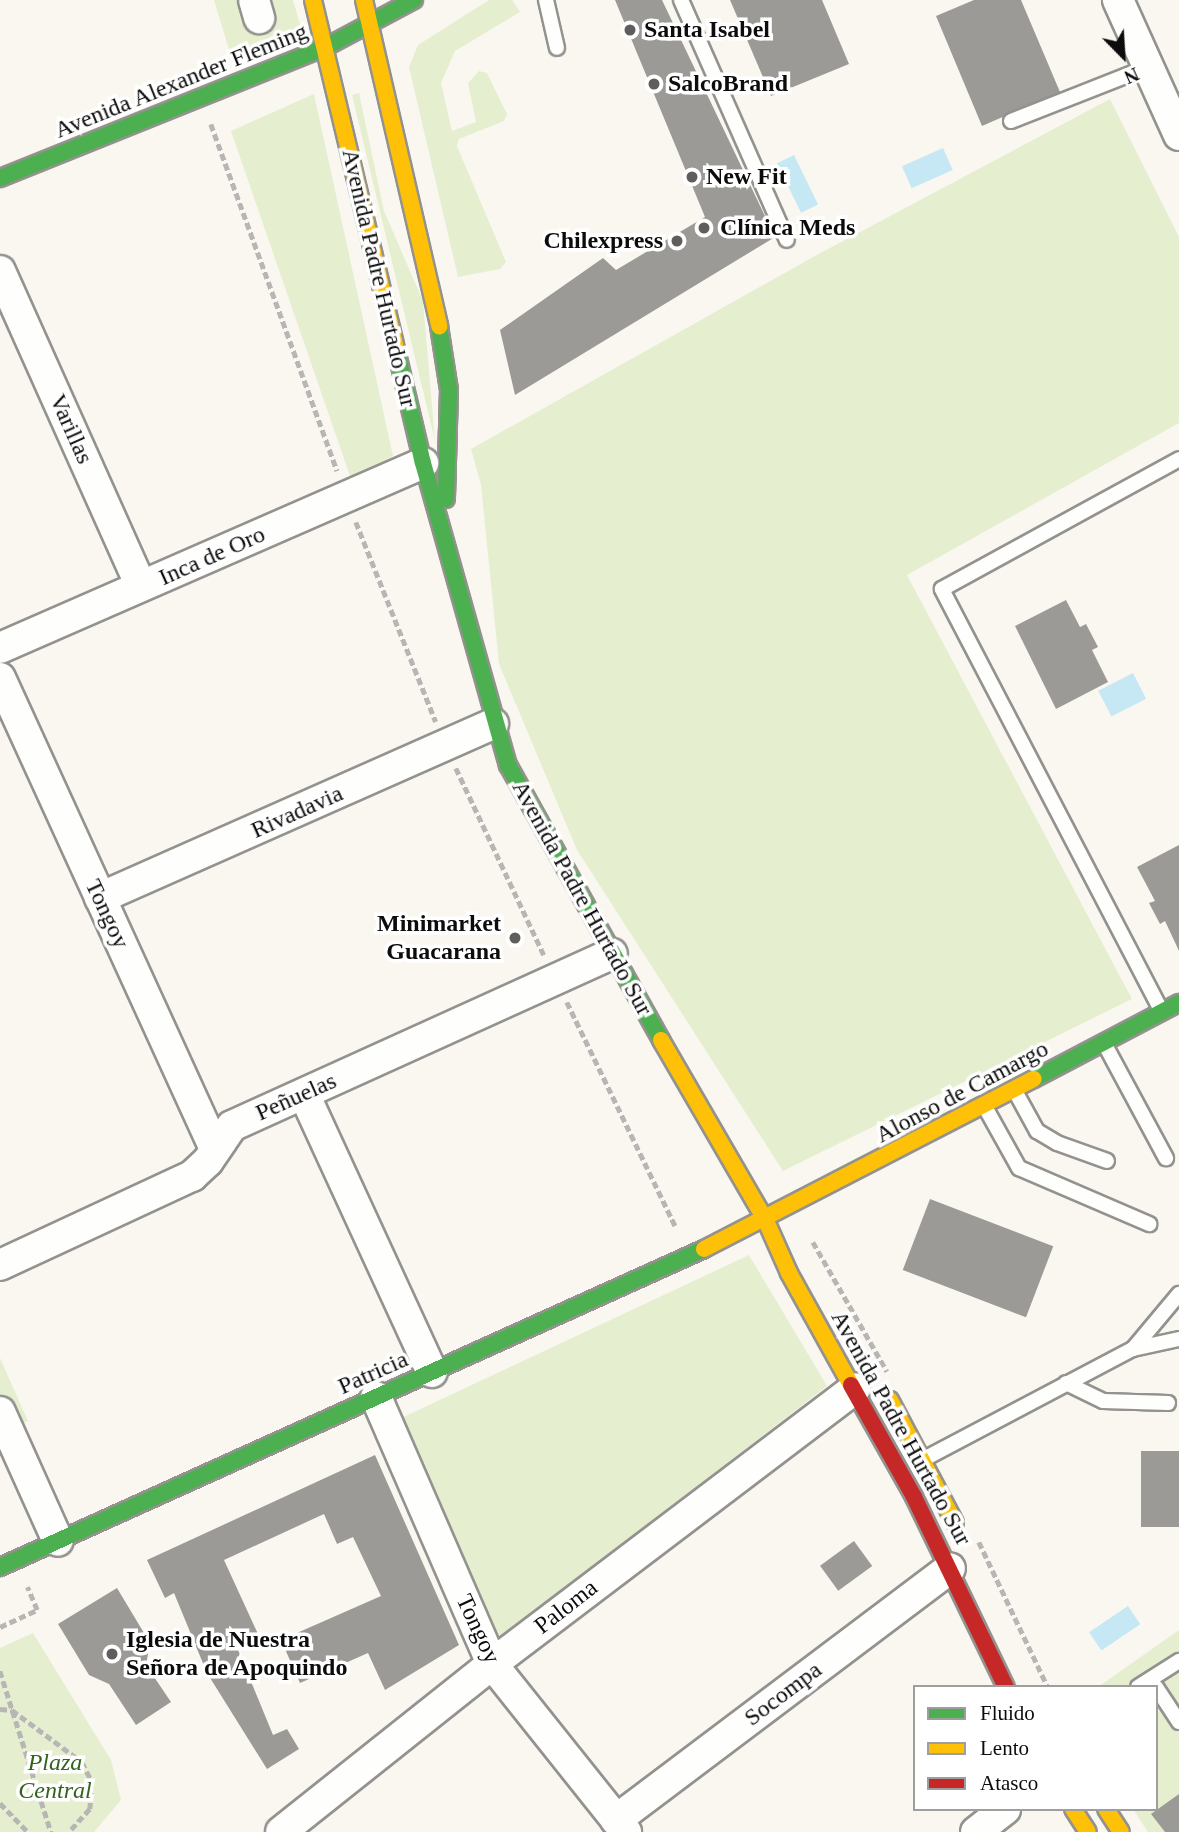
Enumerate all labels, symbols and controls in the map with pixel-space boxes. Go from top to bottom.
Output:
place label: Santa Isabel [644,16,770,44]
street label: Avenida Alexander Fleming [50,17,312,145]
north arrow [1088,21,1158,91]
marker: Santa Isabel [622,22,638,38]
text: N [1121,63,1142,88]
place label: SalcoBrand [668,70,788,98]
marker: SalcoBrand [646,76,662,92]
street label: Avenida Padre Hurtado Sur [335,146,423,410]
place label: New Fit [706,163,787,191]
marker: New Fit [684,169,700,185]
place label: Clínica Meds [720,214,855,242]
marker: Clínica Meds [694,218,714,238]
place label: Chilexpress [543,227,663,255]
marker: Chilexpress [669,233,685,249]
street label: Varillas [43,390,99,468]
street label: Inca de Oro [154,520,270,592]
street label: Avenida Padre Hurtado Sur [505,776,659,1020]
street label: Rivadavia [247,779,347,845]
street label: Tongoy [79,875,135,953]
place label: Minimarket Guacarana [377,910,501,966]
marker: Minimarket Guacarana [507,930,523,946]
street label: Alonso de Camargo [871,1034,1053,1150]
street label: Peñuelas [251,1066,341,1128]
street label: Avenida Padre Hurtado Sur [824,1306,978,1550]
street label: Patricia [334,1345,412,1401]
street label: Paloma [529,1573,603,1641]
street label: Tongoy [450,1590,506,1668]
place label: Iglesia de Nuestra Señora de Apoquindo [126,1626,349,1682]
marker: Iglesia de Nuestra Señora de Apoquindo [104,1646,120,1662]
street label: Socompa [739,1656,827,1732]
legend [913,1685,1158,1811]
text: Fluido [980,1701,1035,1725]
text: Lento [980,1736,1029,1760]
park label: Plaza Central [18,1749,92,1805]
text: Atasco [980,1771,1038,1795]

